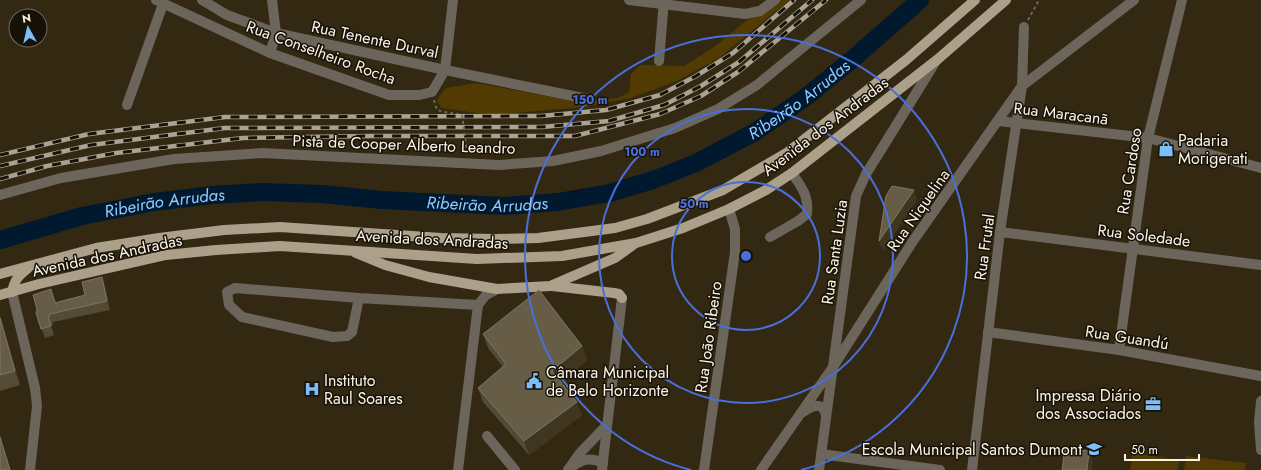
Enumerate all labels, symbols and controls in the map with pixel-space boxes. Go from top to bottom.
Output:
north arrow [8,8,48,48]
text: N [21,10,32,27]
street label: Rua Conselheiro Rocha [243,15,399,90]
street label: Rua Tenente Durval [309,15,441,64]
water label: Ribeirão Arrudas [744,54,855,145]
street label: Avenida dos Andradas [757,71,893,182]
text: 150 m [572,91,608,109]
street label: Rua Maracanã [1012,96,1110,131]
street label: Rua Cardoso [1111,126,1148,216]
street label: Pista de Cooper Alberto Leandro [292,129,516,160]
place label: Padaria Morigerati [1178,129,1248,170]
shop icon: Padaria Morigerati [1157,140,1175,158]
text: 100 m [624,143,660,161]
street label: Rua Niquelina [881,164,955,256]
water label: Ribeirão Arrudas [102,182,225,223]
water label: Ribeirão Arrudas [426,190,549,218]
text: 50 m [679,195,709,213]
street label: Rua Santa Luzia [816,198,853,306]
street label: Rua Frutal [968,212,1001,282]
street label: Rua Soledade [1096,218,1192,253]
street label: Avenida dos Andradas [355,224,509,255]
street label: Avenida dos Andradas [30,228,184,283]
centre of rings [739,249,753,263]
street label: Rua João Ribeiro [689,280,728,394]
street label: Rua Guandú [1084,320,1170,355]
place label: Câmara Municipal de Belo Horizonte [546,361,669,402]
place label: Instituto Raul Soares [324,369,403,410]
public building icon: Câmara Municipal de Belo Horizonte [525,372,543,390]
hospital icon: Instituto Raul Soares [303,380,321,398]
place label: Impressa Diário dos Associados [1035,384,1141,425]
office icon: Impressa Diário dos Associados [1144,395,1162,413]
scale bar [1125,436,1199,462]
place label: Escola Municipal Santos Dumont [862,438,1082,461]
school or university icon: Escola Municipal Santos Dumont [1085,440,1103,458]
text: 50 m [1131,441,1158,459]

